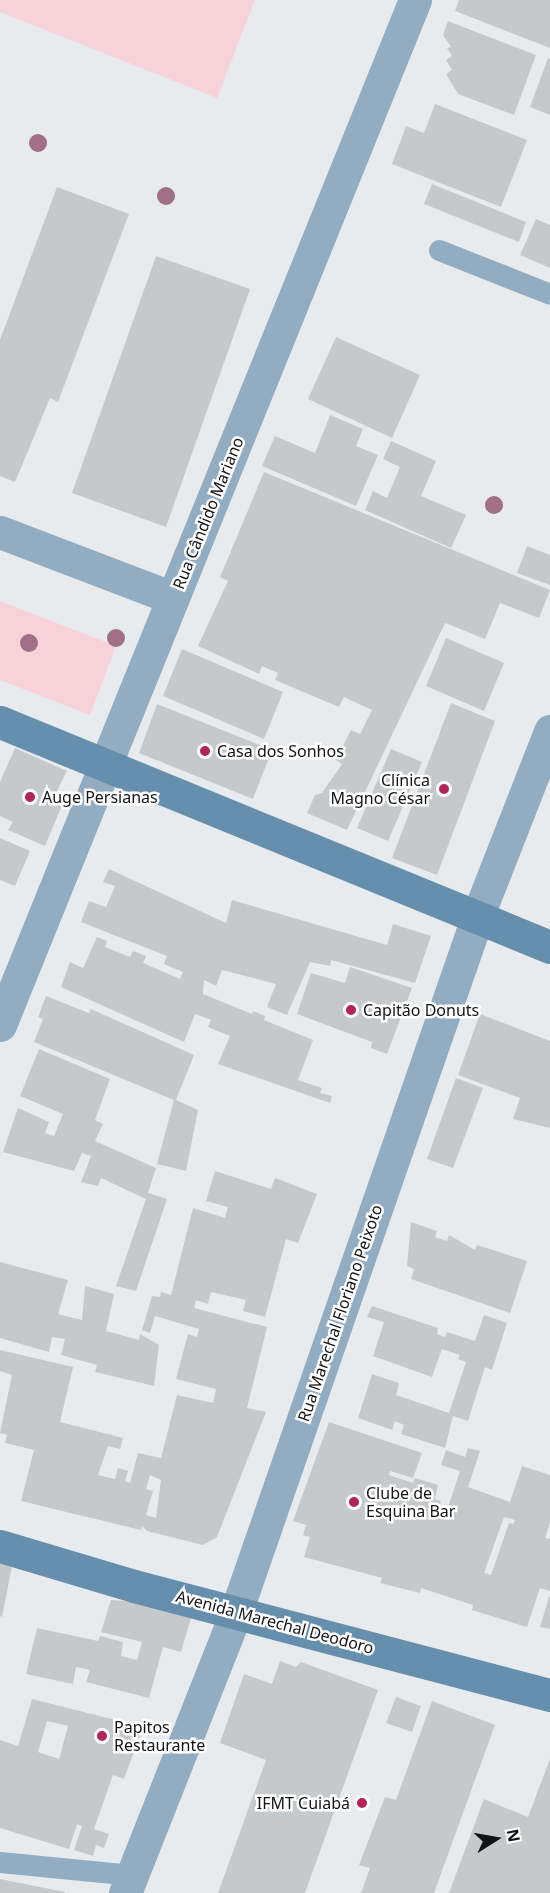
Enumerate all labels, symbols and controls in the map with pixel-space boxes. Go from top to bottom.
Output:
street label: Rua Cândido Mariano [169,434,247,592]
place label: Casa dos Sonhos [217,741,344,761]
marker: Casa dos Sonhos [198,744,212,758]
place label: Clínica Magno César [331,770,430,808]
marker: Clínica Magno César [435,780,453,798]
place label: Auge Persianas [42,787,158,807]
marker: Auge Persianas [23,790,37,804]
place label: Capitão Donuts [363,1000,479,1020]
marker: Capitão Donuts [344,1003,358,1017]
street label: Rua Marechal Floriano Peixoto [294,1202,386,1424]
place label: Clube de Esquina Bar [366,1483,455,1521]
marker: Clube de Esquina Bar [347,1495,361,1509]
street label: Avenida Marechal Deodoro [174,1586,376,1658]
place label: Papitos Restaurante [114,1717,205,1755]
marker: Papitos Restaurante [95,1729,109,1743]
place label: IFMT Cuiabá [257,1793,350,1813]
marker: IFMT Cuiabá [355,1796,369,1810]
north arrow [466,1809,526,1869]
text: N [502,1827,526,1844]

